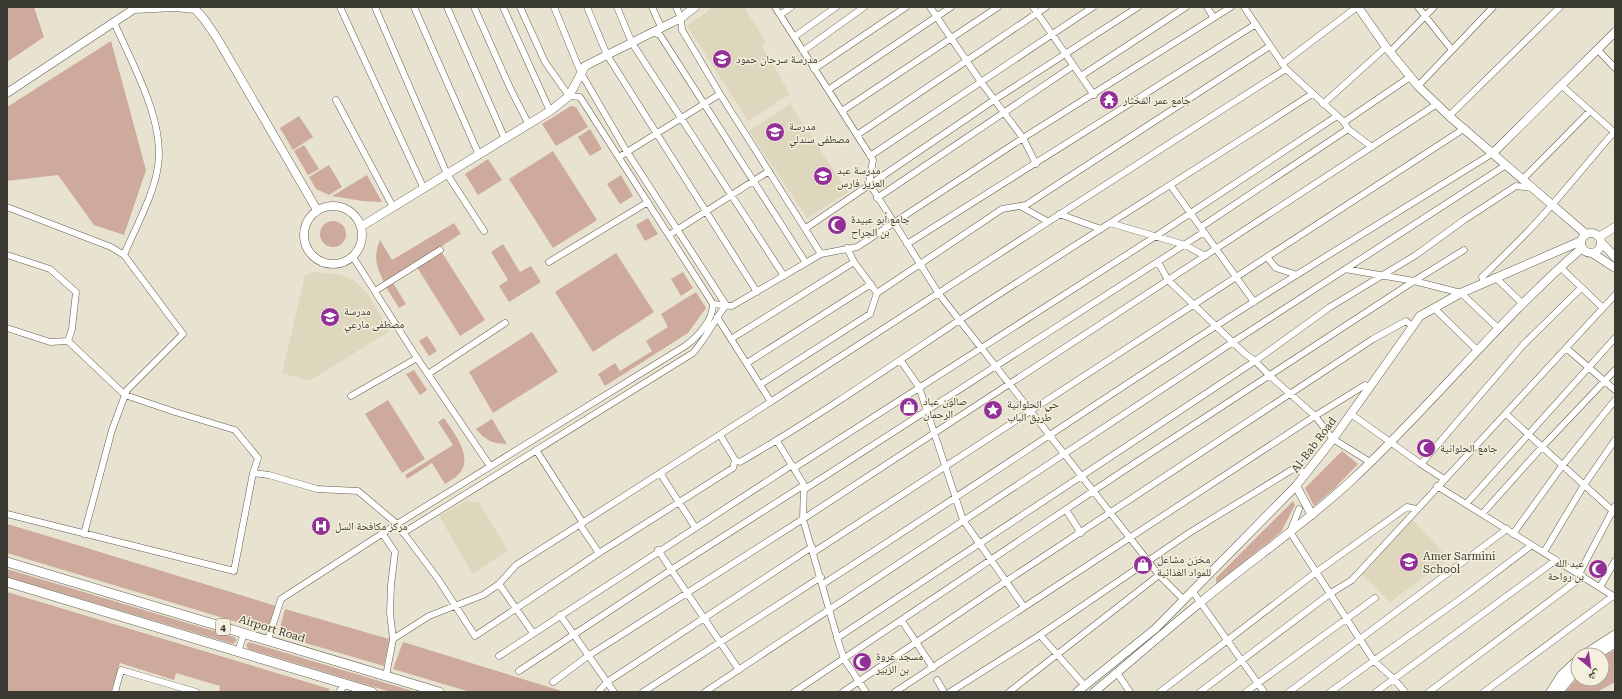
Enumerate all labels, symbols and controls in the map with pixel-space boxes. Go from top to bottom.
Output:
school or university icon: مدرسة سرحان حمود [711,48,733,70]
place label: مدرسة سرحان حمود [736,53,817,66]
temple icon: جامع عمر المختار [1098,89,1120,111]
place label: جامع عمر المختار [1122,94,1191,107]
place label: مدرسة مصطفى سندلي [789,120,850,147]
school or university icon: مدرسة مصطفى سندلي [764,121,786,143]
place label: مدرسة عبد العزيز فارس [837,164,885,190]
school or university icon: مدرسة عبد العزيز فارس [812,165,834,187]
place label: جامع أبو عبيدة بن الجراح [851,212,910,239]
mosque icon: جامع أبو عبيدة بن الجراح [826,214,848,236]
place label: مدرسة مصطفى مارعي [344,305,404,332]
school or university icon: مدرسة مصطفى مارعي [319,306,341,328]
place label: صالون عباد الرحمان [923,395,967,421]
shop icon: صالون عباد الرحمان [898,396,920,418]
place label: حي الحلوانية طريق الباب [1007,398,1059,424]
place icon: حي الحلوانية طريق الباب [982,399,1004,421]
street label: Al-Bab Road [1289,415,1339,475]
mosque icon: جامع الحلوانية [1415,437,1437,459]
place label: جامع الحلوانية [1440,442,1498,455]
hospital icon: مركز مكافحة السل [310,515,332,537]
place label: مركز مكافحة السل [335,520,408,533]
place label: Amer Sarmini School [1423,550,1496,576]
school or university icon: Amer Sarmini School [1398,551,1420,573]
place label: مخزن مشاعل للمواد الغذائية [1157,553,1211,579]
shop icon: مخزن مشاعل للمواد الغذائية [1132,554,1154,576]
place label: عبد الله بن رواحة [1548,557,1584,583]
mosque icon: عبد الله بن رواحة [1587,558,1609,580]
street label: Airport Road [237,613,307,645]
road number: 4 [216,619,230,635]
north arrow [1570,647,1610,687]
place label: مسجد عروة بن الزبير [875,650,923,676]
mosque icon: مسجد عروة بن الزبير [851,651,873,673]
text: ش [1586,666,1603,684]

